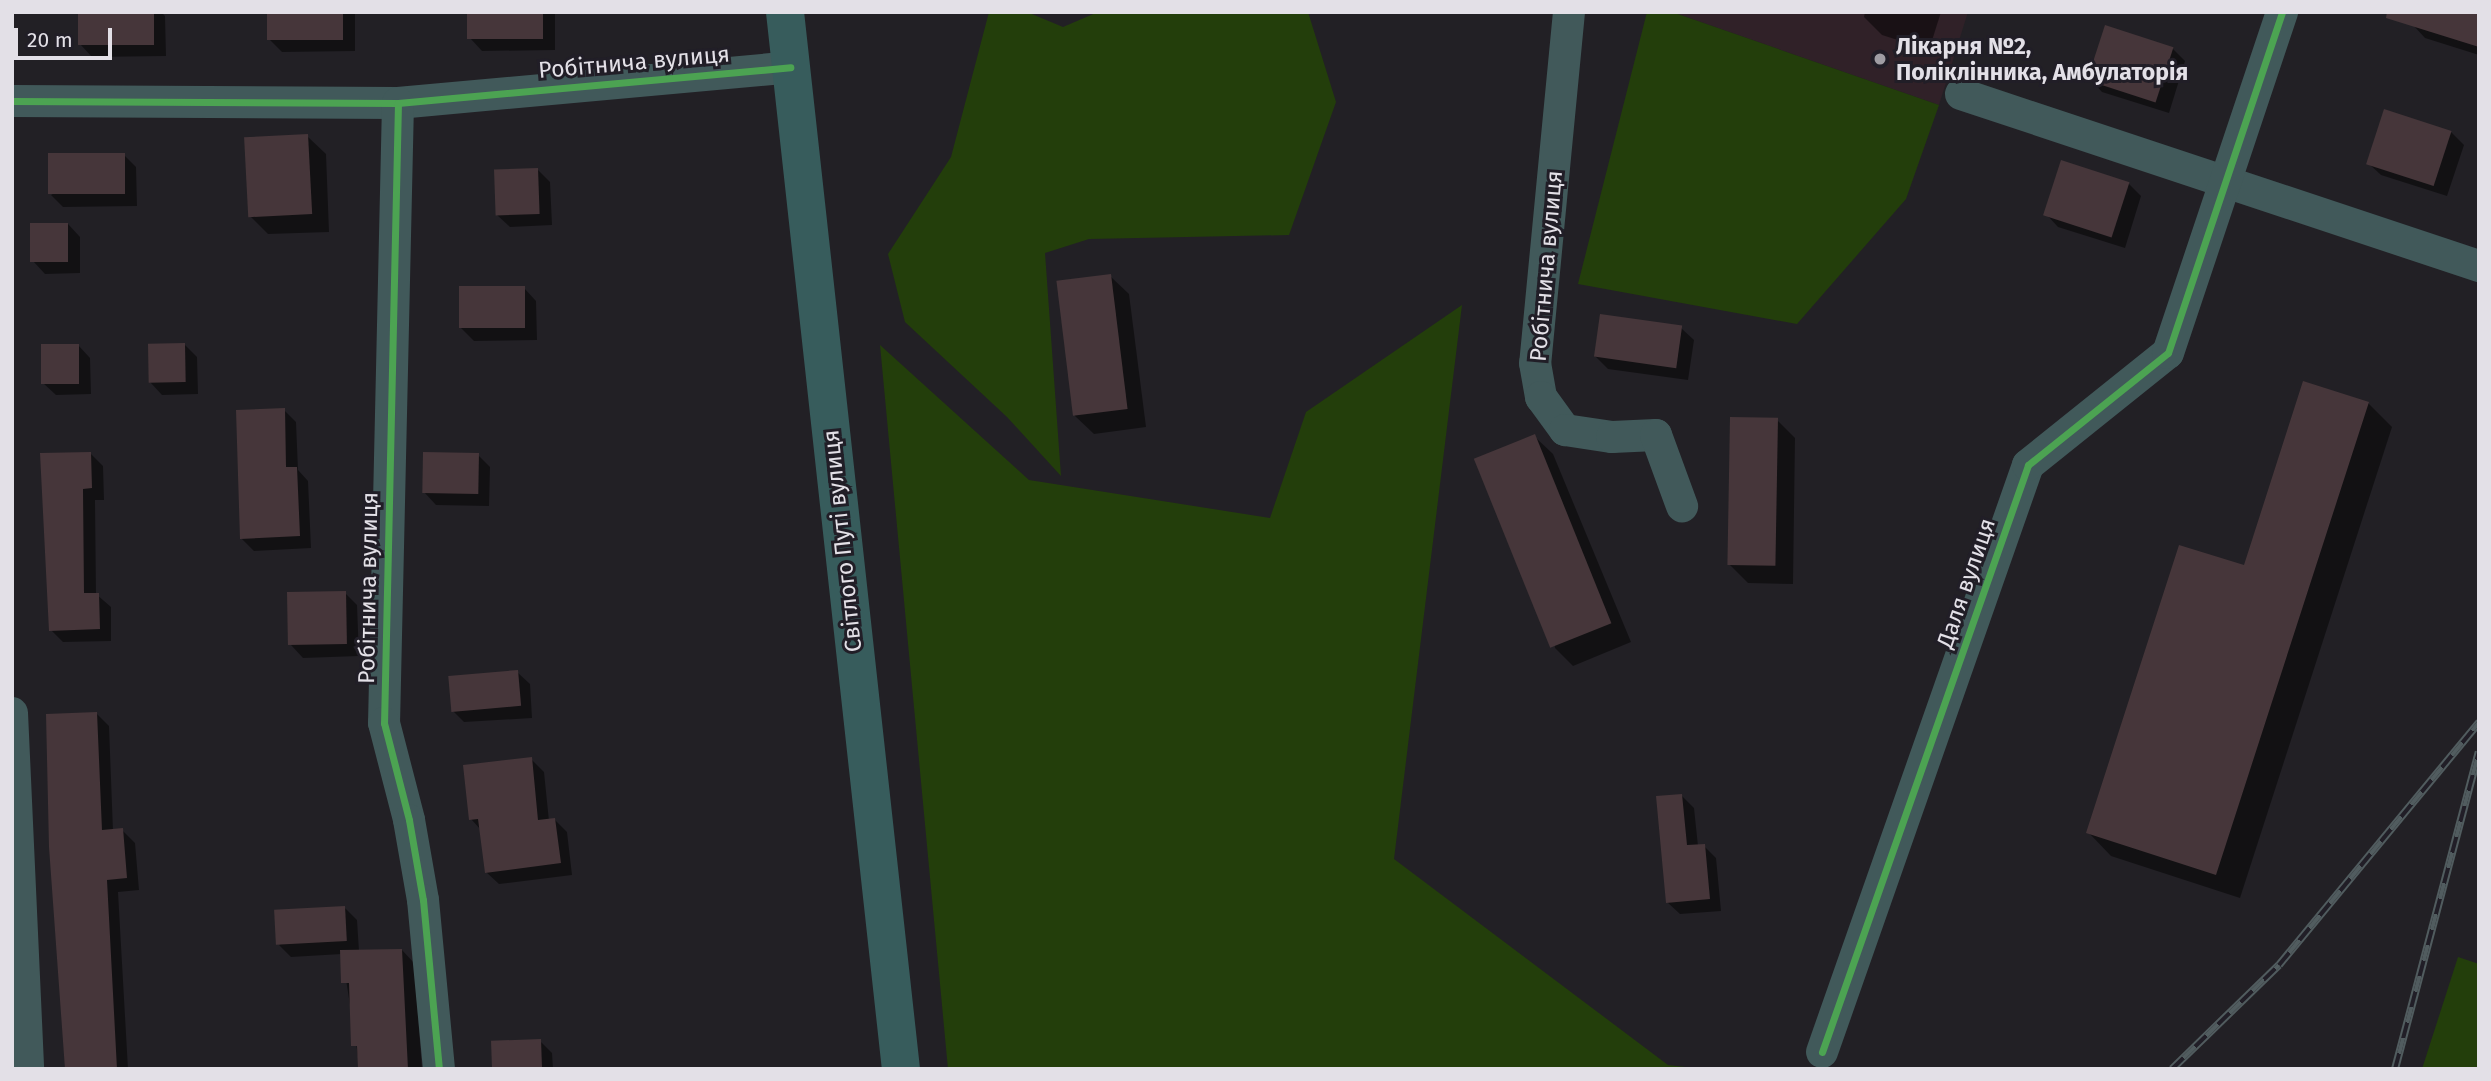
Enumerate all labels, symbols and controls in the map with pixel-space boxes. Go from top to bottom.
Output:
scale bar [18,14,116,58]
text: 20 m [27,27,73,53]
place label: Лікарня №2, Поліклінника, Амбулаторія [1896,32,2188,86]
street label: Робітнича вулиця [537,40,731,84]
marker: Лікарня №2, Поліклінника, Амбулаторія [1870,49,1890,69]
street label: Робітнича вулиця [1524,169,1568,363]
street label: Світлого Путі вулиця [817,428,867,654]
street label: Робітнича вулиця [353,492,383,684]
street label: Даля вулиця [1931,514,2001,652]

